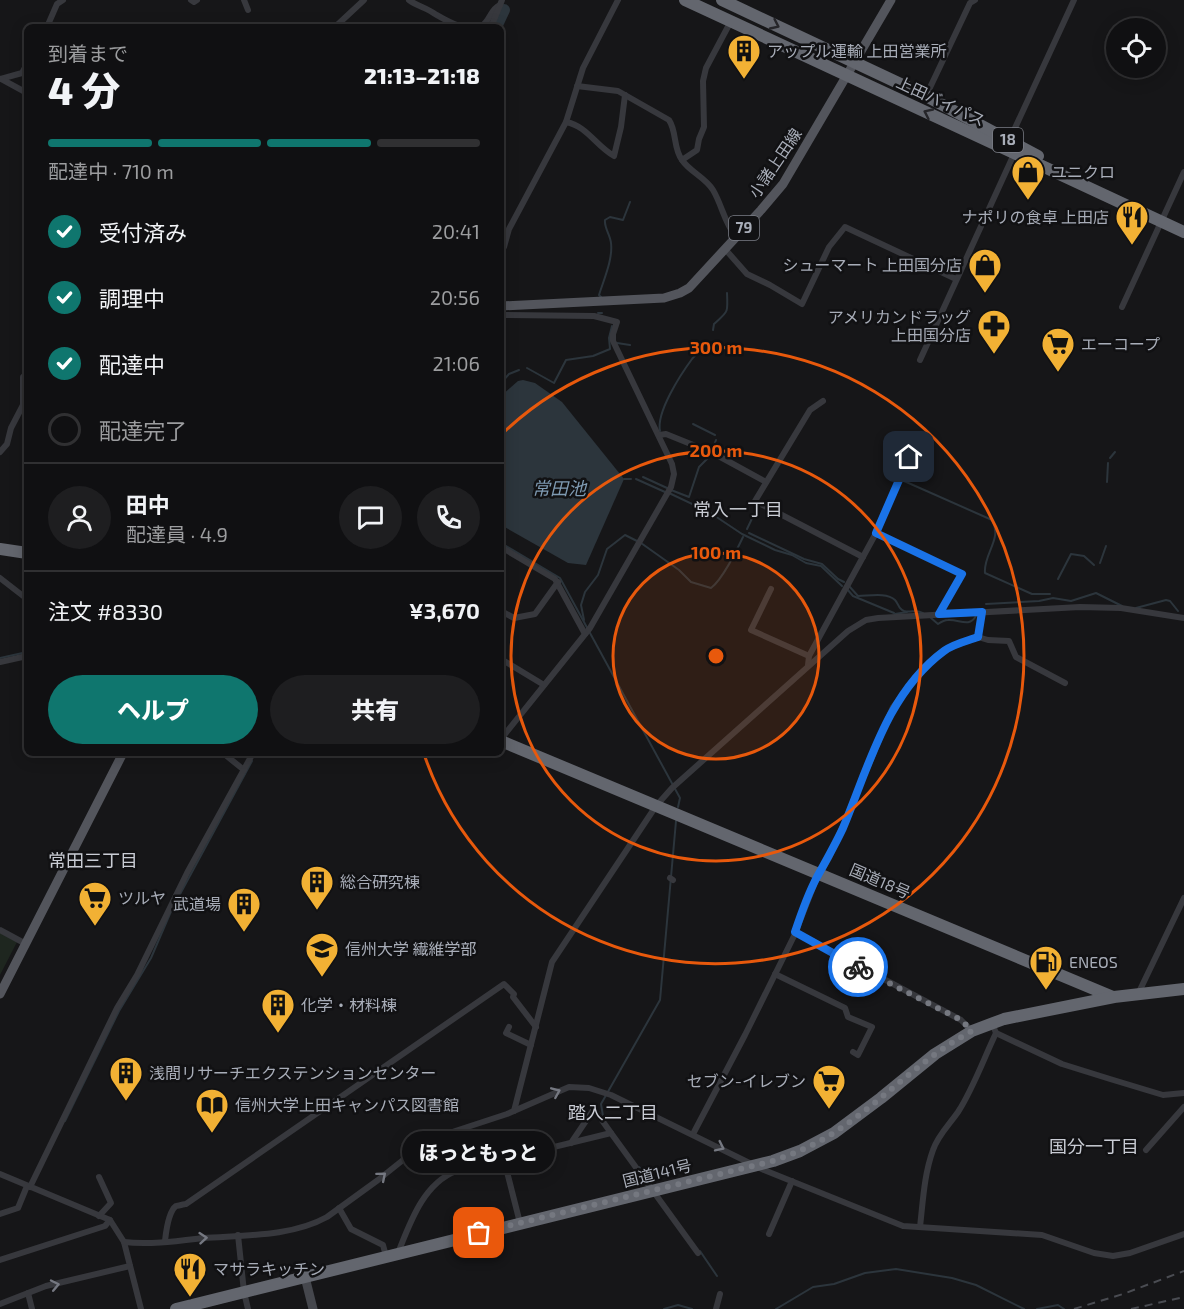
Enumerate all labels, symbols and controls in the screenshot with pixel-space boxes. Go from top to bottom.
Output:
one-way arrow [768,18,779,30]
map controls [1106,18,1166,78]
button: locate [1106,18,1166,78]
building icon: アップル運輸 上田営業所 [726,33,762,80]
text: 到着まで [48,41,128,65]
place label: アップル運輸 上田営業所 [767,41,947,60]
text: 21:13–21:18 [364,62,480,88]
text: 4 分 [48,66,121,113]
street label: 上田バイパス [894,72,989,129]
one-way arrow [924,108,935,120]
street label: 小諸上田線 [744,124,805,201]
road number: 18 [993,128,1023,152]
shop icon: ユニクロ [1010,154,1046,201]
text: 配達中 · 710 m [48,159,174,183]
place label: ユニクロ [1051,162,1115,181]
restaurant icon: ナポリの食卓 上田店 [1114,199,1150,246]
place label: ナポリの食卓 上田店 [961,207,1109,226]
icon: check [48,215,81,248]
road number: 79 [729,216,759,240]
text: 受付済み [99,219,187,245]
text: 20:41 [432,219,480,243]
shop icon: シューマート 上田国分店 [967,247,1003,294]
place label: シューマート 上田国分店 [782,255,962,274]
icon: check [48,281,81,314]
text: 調理中 [99,285,165,311]
text: 20:56 [430,285,480,309]
place label: アメリカンドラッグ 上田国分店 [828,307,971,344]
pharmacy icon: アメリカンドラッグ 上田国分店 [976,308,1012,355]
supermarket icon: エーコープ [1040,326,1076,373]
place label: エーコープ [1081,334,1160,353]
text: 300 m [690,336,742,358]
icon: check [48,347,81,380]
text: 配達中 [99,351,165,377]
text: 21:06 [433,351,480,375]
text: 配達完了 [99,417,187,443]
pin [883,431,934,482]
text: 200 m [690,439,742,461]
icon: home [892,440,925,473]
water label: 常田池 [532,477,588,499]
button: person [48,486,111,549]
button: chat [339,486,402,549]
button: phone [417,486,480,549]
text: 田中 [126,491,170,517]
district label: 常入一丁目 [693,498,783,520]
text: 配達員 · 4.9 [126,522,228,546]
text: 100 m [691,541,741,563]
text: ¥3,670 [409,597,480,623]
text: 注文 #8330 [48,598,163,624]
centre of rings [706,646,726,666]
button: ヘルプ [48,675,258,744]
button: 共有 [270,675,480,744]
district label: 常田三丁目 [48,849,138,871]
street label: 国道18号 [847,859,913,902]
building icon: 総合研究棟 [299,864,335,911]
place label: 総合研究棟 [340,872,420,891]
supermarket icon: ツルヤ [77,880,113,927]
building icon: 武道場 [226,886,262,933]
place label: ツルヤ [118,888,166,907]
place label: 武道場 [173,894,221,913]
school or university icon: 信州大学 繊維学部 [304,931,340,978]
courier [828,937,888,997]
place label: 信州大学 繊維学部 [345,939,477,958]
fuel station icon: ENEOS [1028,944,1064,991]
icon: bike [842,951,875,984]
place label: ENEOS [1069,952,1118,971]
building icon: 化学・材料棟 [260,987,296,1034]
place label: 化学・材料棟 [301,995,397,1014]
building icon: 浅間リサーチエクステンションセンター [108,1055,144,1102]
place label: 浅間リサーチエクステンションセンター [149,1063,437,1082]
supermarket icon: セブン-イレブン [811,1063,847,1110]
place label: セブン-イレブン [687,1071,806,1090]
library icon: 信州大学上田キャンパス図書館 [194,1087,230,1134]
one-way arrow [550,1087,561,1099]
place label: 信州大学上田キャンパス図書館 [235,1095,459,1114]
district label: 踏入二丁目 [568,1101,658,1123]
callout: ほっともっと [402,1131,556,1173]
district label: 国分一丁目 [1049,1135,1139,1157]
text: ほっともっと [419,1140,539,1164]
one-way arrow [714,1140,725,1152]
street label: 国道141号 [620,1155,693,1190]
one-way arrow [375,1173,386,1184]
pin [453,1207,504,1258]
icon: bag [462,1216,495,1249]
one-way arrow [199,1232,208,1245]
restaurant icon: マサラキッチン [172,1251,208,1298]
place label: マサラキッチン [213,1259,325,1278]
one-way arrow [50,1279,60,1292]

